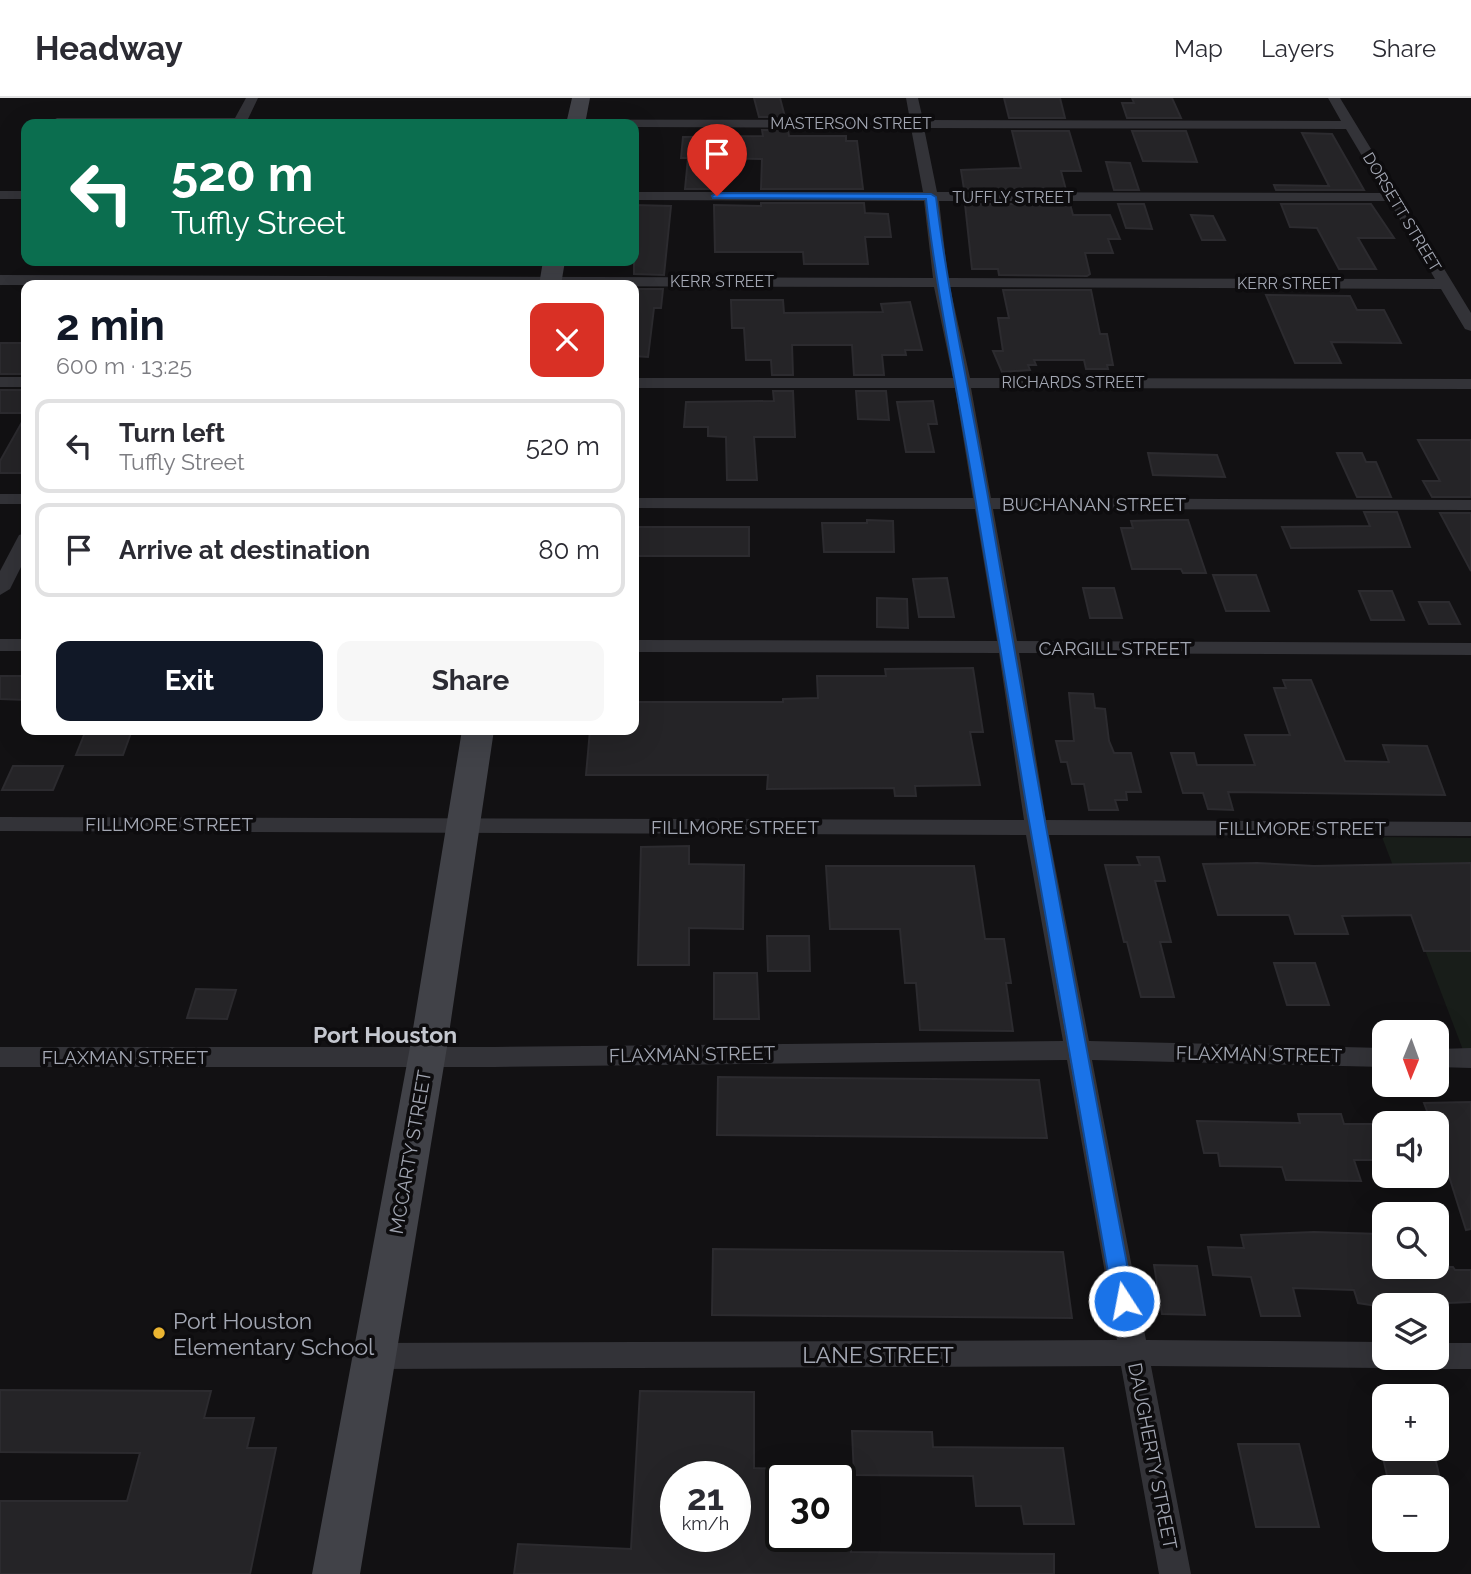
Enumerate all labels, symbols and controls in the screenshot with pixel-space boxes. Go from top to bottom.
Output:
text: Headway [35,29,183,68]
text: Map [1174,34,1223,63]
text: Layers [1261,34,1334,63]
text: Share [1372,34,1436,63]
street label: MASTERSON STREET [770,114,932,133]
pin [687,124,747,196]
icon: arrive [698,135,736,173]
text: 520 m [171,145,313,202]
icon: left [56,147,147,238]
street label: DORSETT STREET [1359,149,1445,275]
street label: TUFFLY STREET [952,188,1074,207]
text: Tuffly Street [171,204,346,241]
street label: KERR STREET [670,272,774,291]
street label: KERR STREET [1237,274,1341,293]
text: 2 min [56,301,165,350]
button: close [530,303,604,377]
text: 600 m · 13:25 [56,352,192,379]
street label: RICHARDS STREET [1002,373,1145,392]
text: Turn left [119,418,225,448]
icon: left [60,427,98,465]
text: 520 m [526,431,600,461]
text: Tuffly Street [119,448,245,475]
street label: BUCHANAN STREET [1002,493,1186,515]
icon: arrive [60,531,98,569]
text: Arrive at destination [119,535,370,565]
text: 80 m [538,535,600,565]
street label: CARGILL STREET [1038,637,1192,659]
button: Exit [56,641,323,721]
button: Share [337,641,604,721]
street label: FILLMORE STREET [85,813,253,835]
street label: FILLMORE STREET [651,816,819,838]
street label: FILLMORE STREET [1218,817,1386,839]
north arrow [1372,1020,1449,1097]
map controls [1372,1020,1449,1552]
district label: Port Houston [313,1021,457,1048]
street label: FLAXMAN STREET [609,1042,776,1066]
street label: FLAXMAN STREET [1176,1042,1343,1066]
street label: FLAXMAN STREET [42,1046,209,1068]
street label: MCCARTY STREET [385,1068,435,1236]
button: sound [1372,1111,1449,1188]
button: search [1372,1202,1449,1279]
position arrow [1087,1264,1161,1338]
button: layers [1372,1293,1449,1370]
place label: Port Houston Elementary School [173,1307,375,1360]
marker: Port Houston Elementary School [151,1325,167,1341]
street label: LANE STREET [802,1341,954,1368]
street label: DAUGHERTY STREET [1124,1361,1182,1552]
button: + [1372,1384,1449,1461]
speed limit sign: 30 [765,1461,856,1552]
button: − [1372,1475,1449,1552]
text: 21 [687,1477,724,1518]
text: km/h [682,1513,729,1534]

